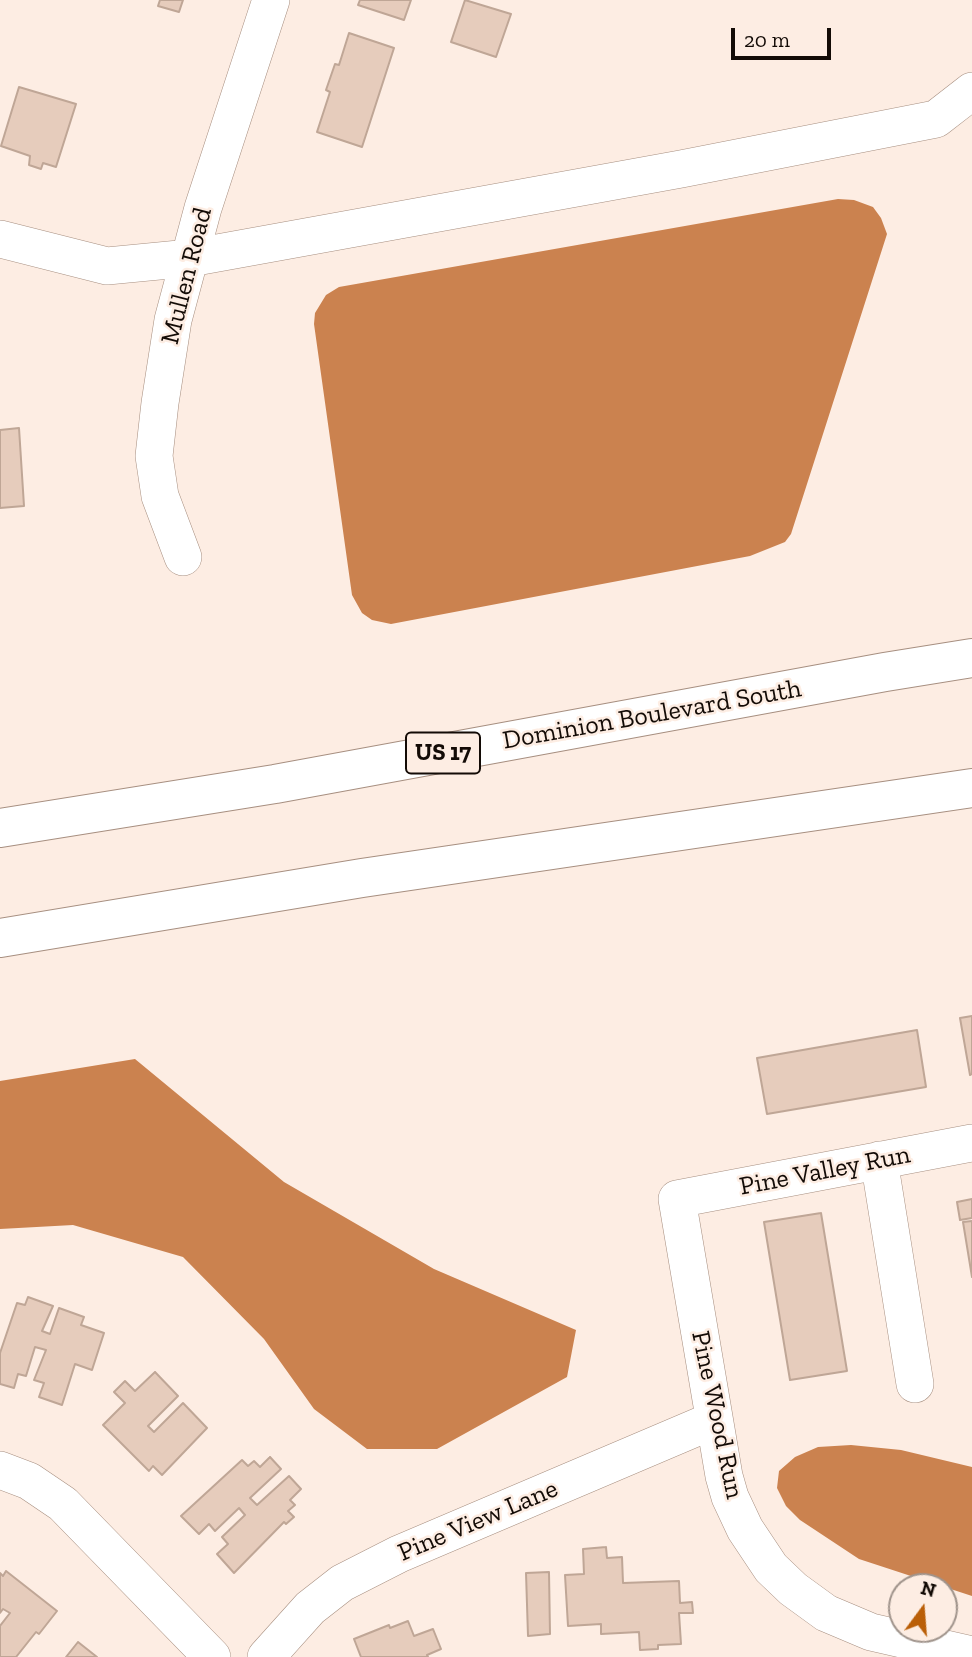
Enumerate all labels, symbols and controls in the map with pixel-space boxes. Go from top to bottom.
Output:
scale bar [734,14,834,58]
text: 20 m [744,27,790,52]
street label: Mullen Road [155,204,219,348]
street label: Dominion Boulevard South [500,673,804,757]
road number: US 17 [406,732,480,774]
street label: Pine Valley Run [737,1139,913,1203]
street label: Pine Wood Run [684,1328,750,1502]
street label: Pine View Lane [393,1473,563,1569]
north arrow [888,1573,958,1643]
text: N [918,1576,938,1602]

